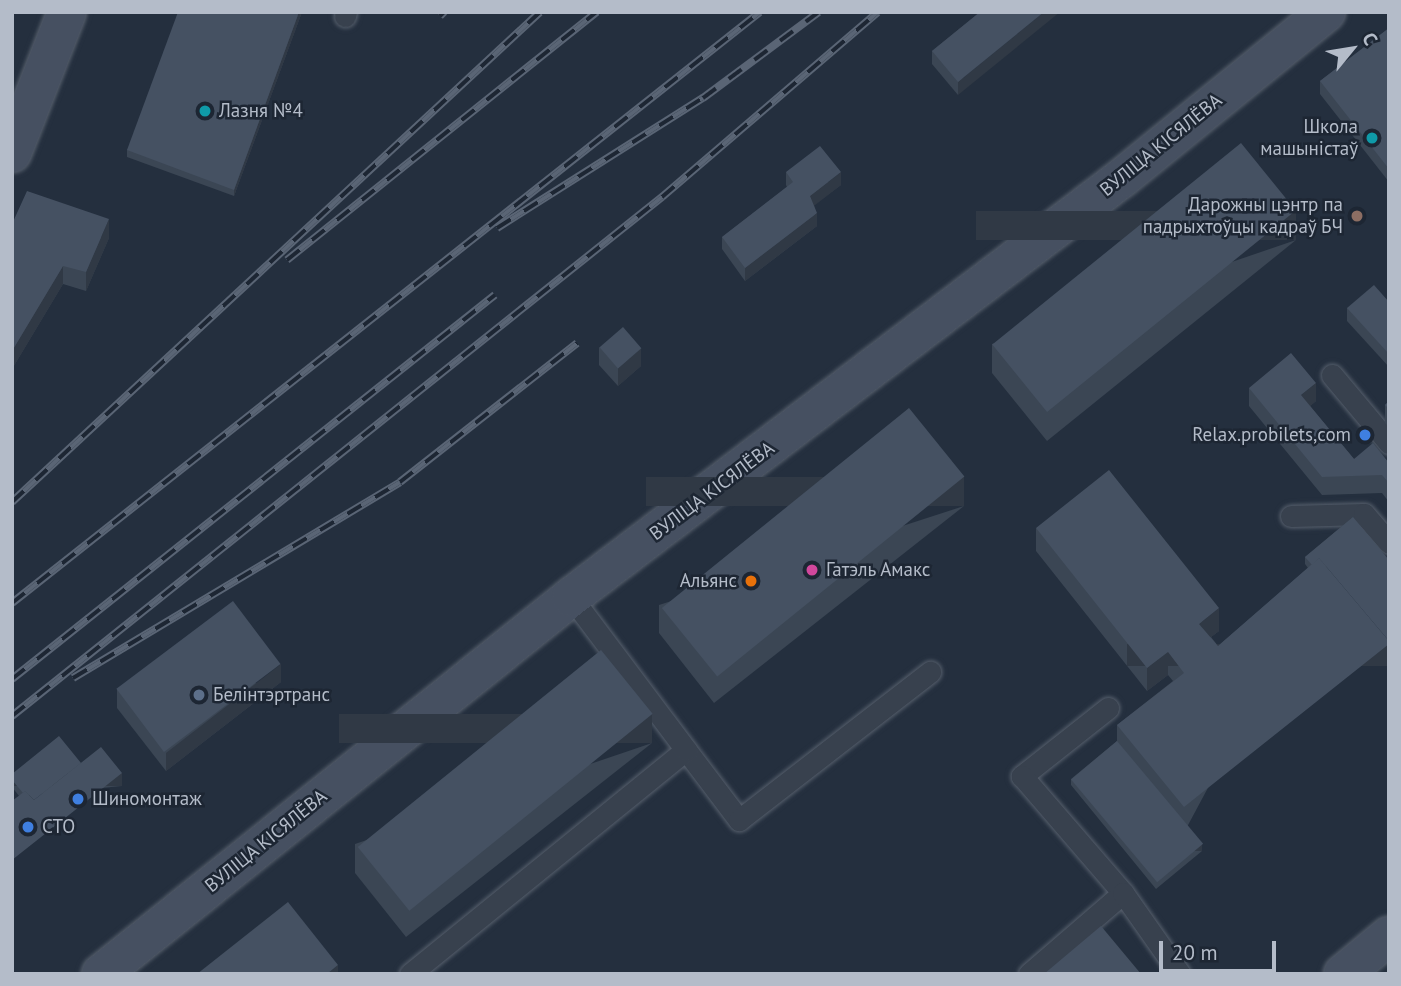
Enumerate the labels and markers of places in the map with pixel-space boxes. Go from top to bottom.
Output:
place label: Лазня №4 [219,100,303,122]
marker: Лазня №4 [197,103,213,119]
place label: Школа машыністаў [1260,116,1358,160]
marker: Школа машыністаў [1364,130,1380,146]
place label: Дарожны цэнтр па падрыхтоўцы кадраў БЧ [1142,194,1343,238]
marker: Дарожны цэнтр па падрыхтоўцы кадраў БЧ [1349,208,1365,224]
place label: Relax.probilets,com [1192,424,1351,446]
marker: Relax.probilets,com [1357,427,1373,443]
place label: Гатэль Амакс [826,559,932,581]
marker: Гатэль Амакс [804,562,820,578]
place label: Альянс [680,570,737,592]
marker: Альянс [743,573,759,589]
place label: Белінтэртранс [213,684,330,706]
marker: Белінтэртранс [191,687,207,703]
place label: Шиномонтаж [92,788,202,810]
marker: Шиномонтаж [70,791,86,807]
place label: СТО [42,816,75,838]
marker: СТО [20,819,36,835]

